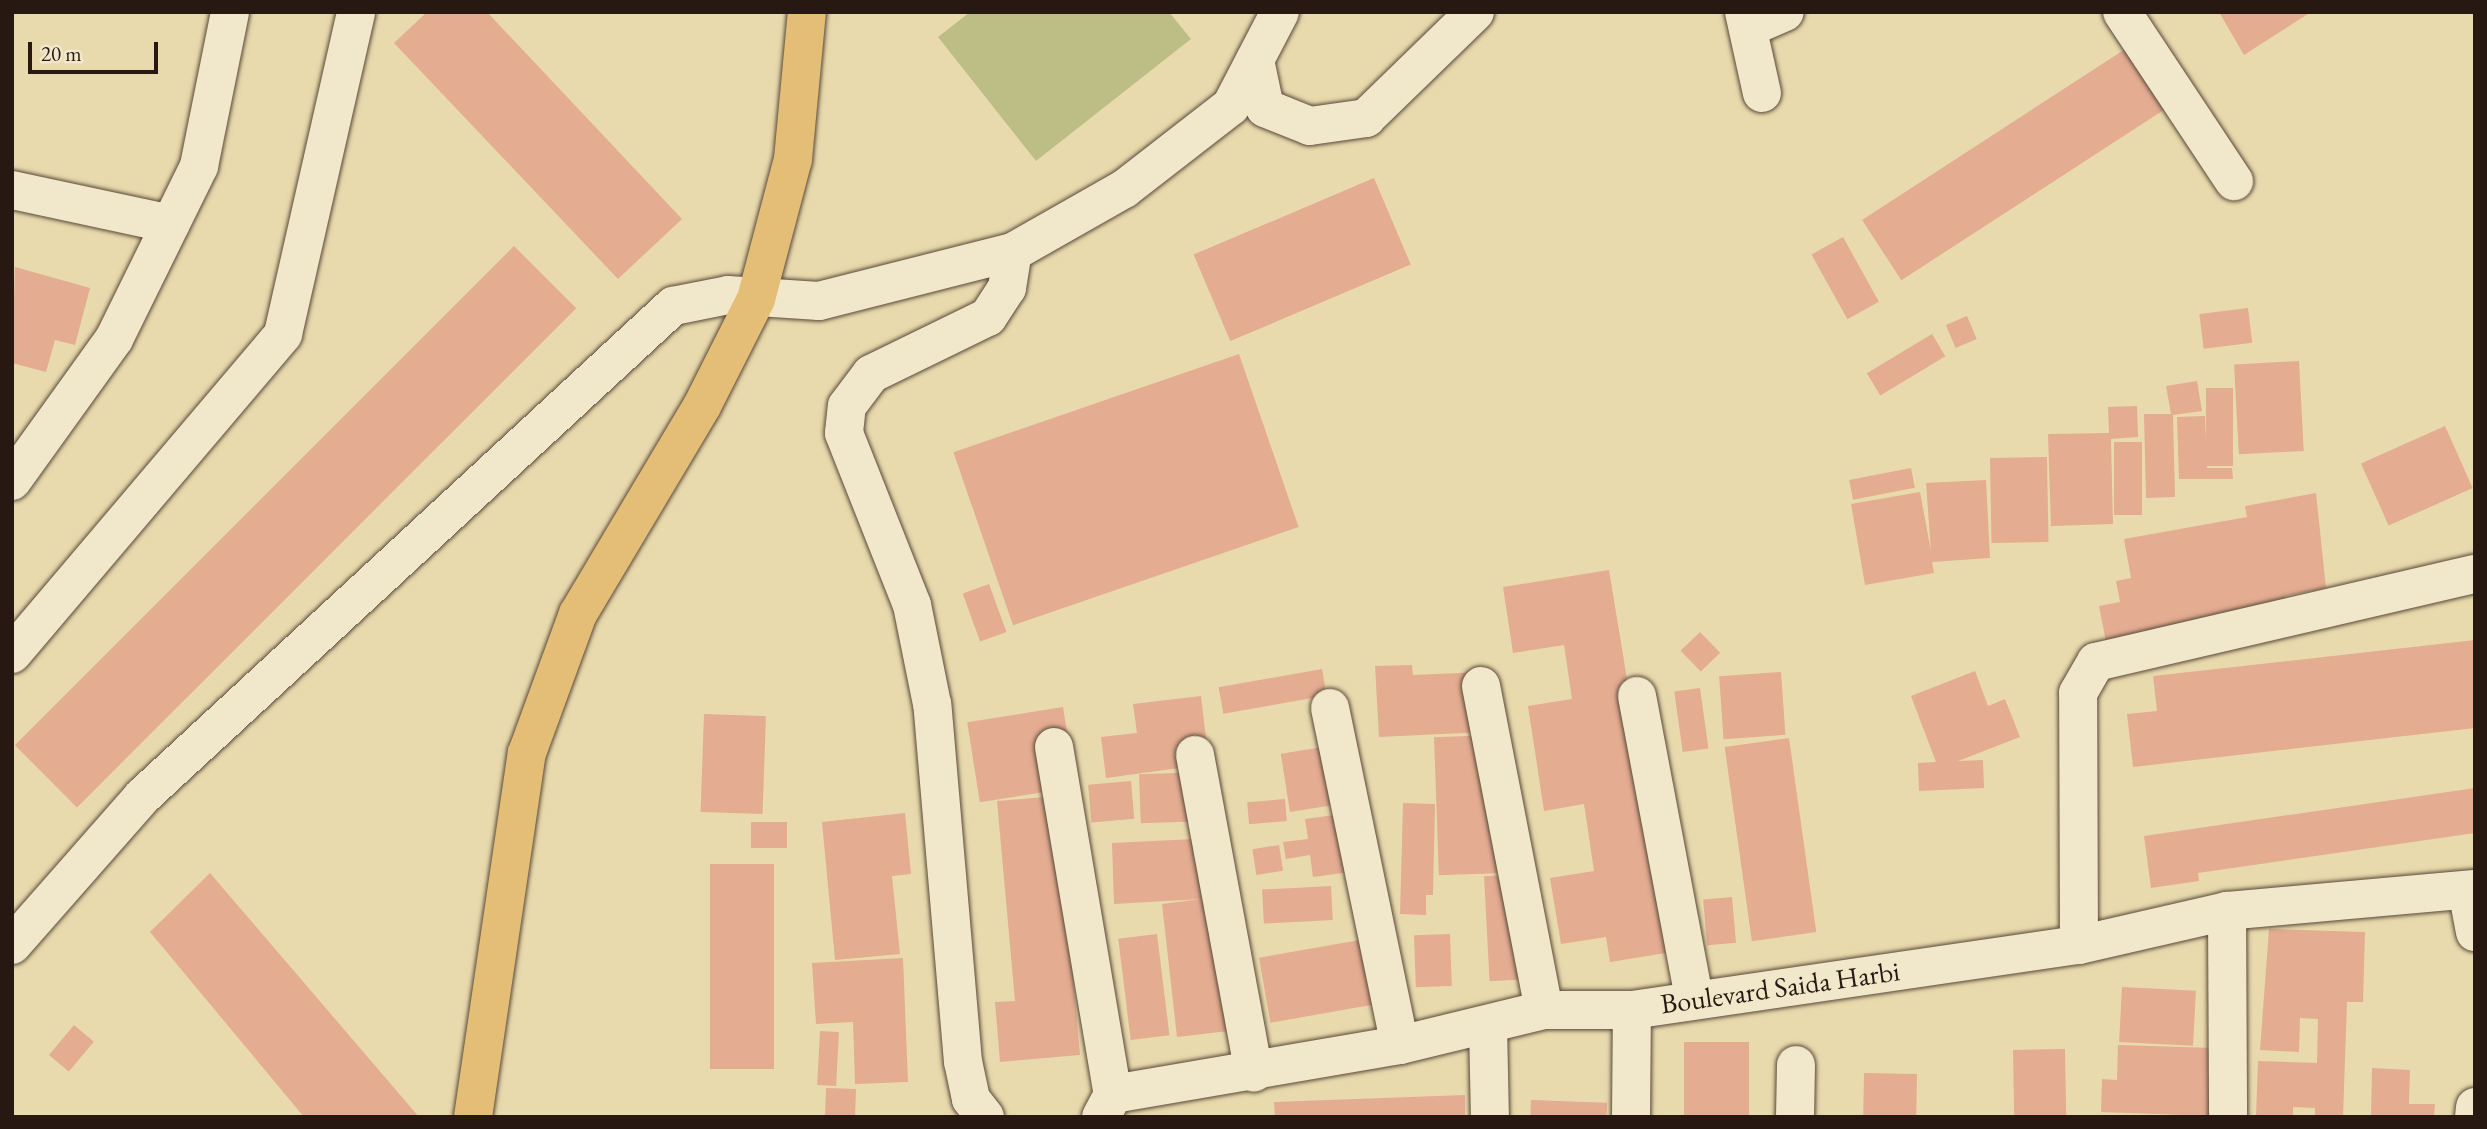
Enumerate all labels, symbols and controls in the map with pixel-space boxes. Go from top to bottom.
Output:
scale bar [32,28,161,72]
text: 20 m [41,40,82,67]
street label: Boulevard Saida Harbi [1658,954,1902,1020]

